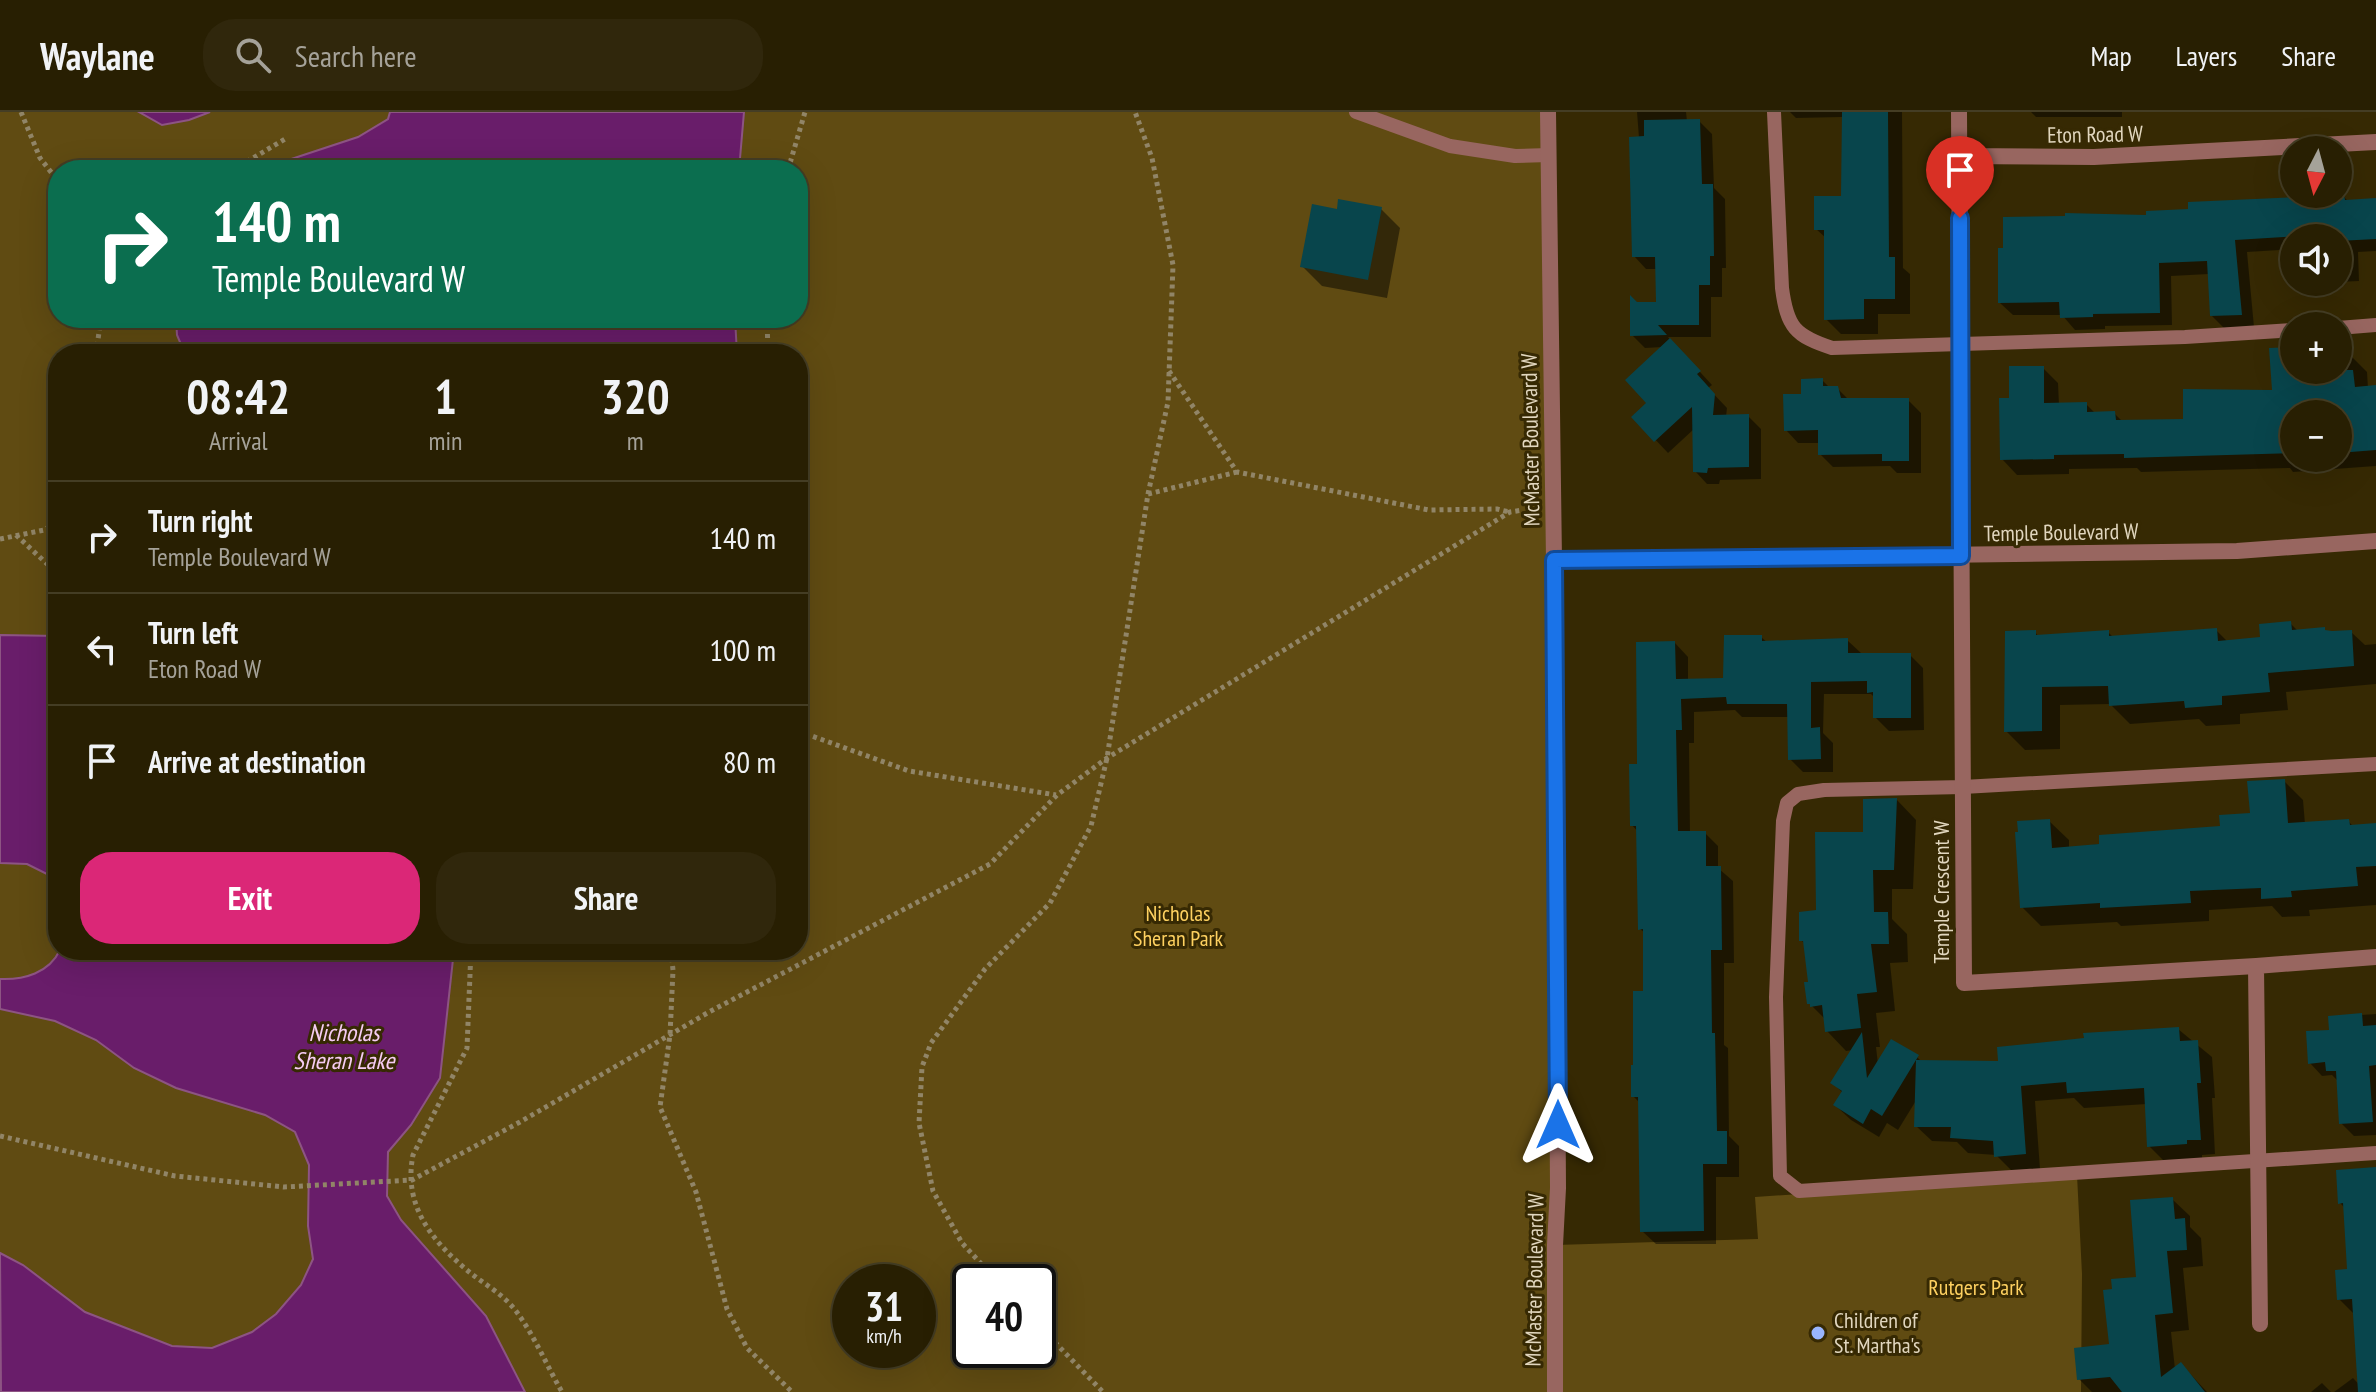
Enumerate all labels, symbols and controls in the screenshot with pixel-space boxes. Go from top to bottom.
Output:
search box [203,19,763,91]
text: Waylane [40,31,155,80]
icon: search [231,33,275,77]
text: Search here [295,36,417,75]
text: Map [2090,37,2132,74]
text: Layers [2176,37,2237,74]
text: Share [2281,37,2336,74]
street label: Eton Road W [2047,119,2143,149]
pin [1926,136,1994,218]
north arrow [2280,136,2352,208]
map controls [2280,136,2352,472]
icon: arrive [1938,148,1982,192]
text: 140 m [212,185,341,257]
icon: right [80,192,184,296]
button: sound [2280,224,2352,296]
text: Temple Boulevard W [212,255,465,302]
button: + [2280,312,2352,384]
street label: McMaster Boulevard W [1514,353,1546,527]
text: 08:42 [186,365,290,427]
text: 1 [434,365,457,427]
text: 320 [601,365,670,427]
button: − [2280,400,2352,472]
text: Arrival [209,424,268,457]
text: min [428,424,462,457]
text: m [627,424,644,457]
text: Turn right [148,501,252,540]
icon: right [80,515,124,559]
street label: Temple Boulevard W [1983,517,2139,547]
text: 140 m [710,518,776,557]
text: Temple Boulevard W [148,540,331,573]
text: Turn left [148,613,238,652]
icon: left [80,627,124,671]
text: 100 m [710,630,776,669]
text: Eton Road W [148,652,261,685]
icon: arrive [80,739,124,783]
text: Arrive at destination [148,742,366,781]
text: 80 m [723,742,776,781]
street label: Temple Crescent W [1927,820,1955,964]
button: Exit [80,852,420,944]
button: Share [436,852,776,944]
park label: Nicholas Sheran Park [1133,899,1223,952]
water label: Nicholas Sheran Lake [294,1017,396,1076]
position arrow [1516,1083,1600,1167]
street label: McMaster Boulevard W [1518,1193,1550,1367]
speed limit sign: 40 [952,1264,1056,1368]
park label: Rutgers Park [1928,1273,2024,1301]
text: 31 [865,1280,903,1332]
place label: Children of St. Martha's [1834,1306,1921,1359]
text: km/h [866,1323,902,1349]
marker: Children of St. Martha's [1809,1324,1827,1342]

